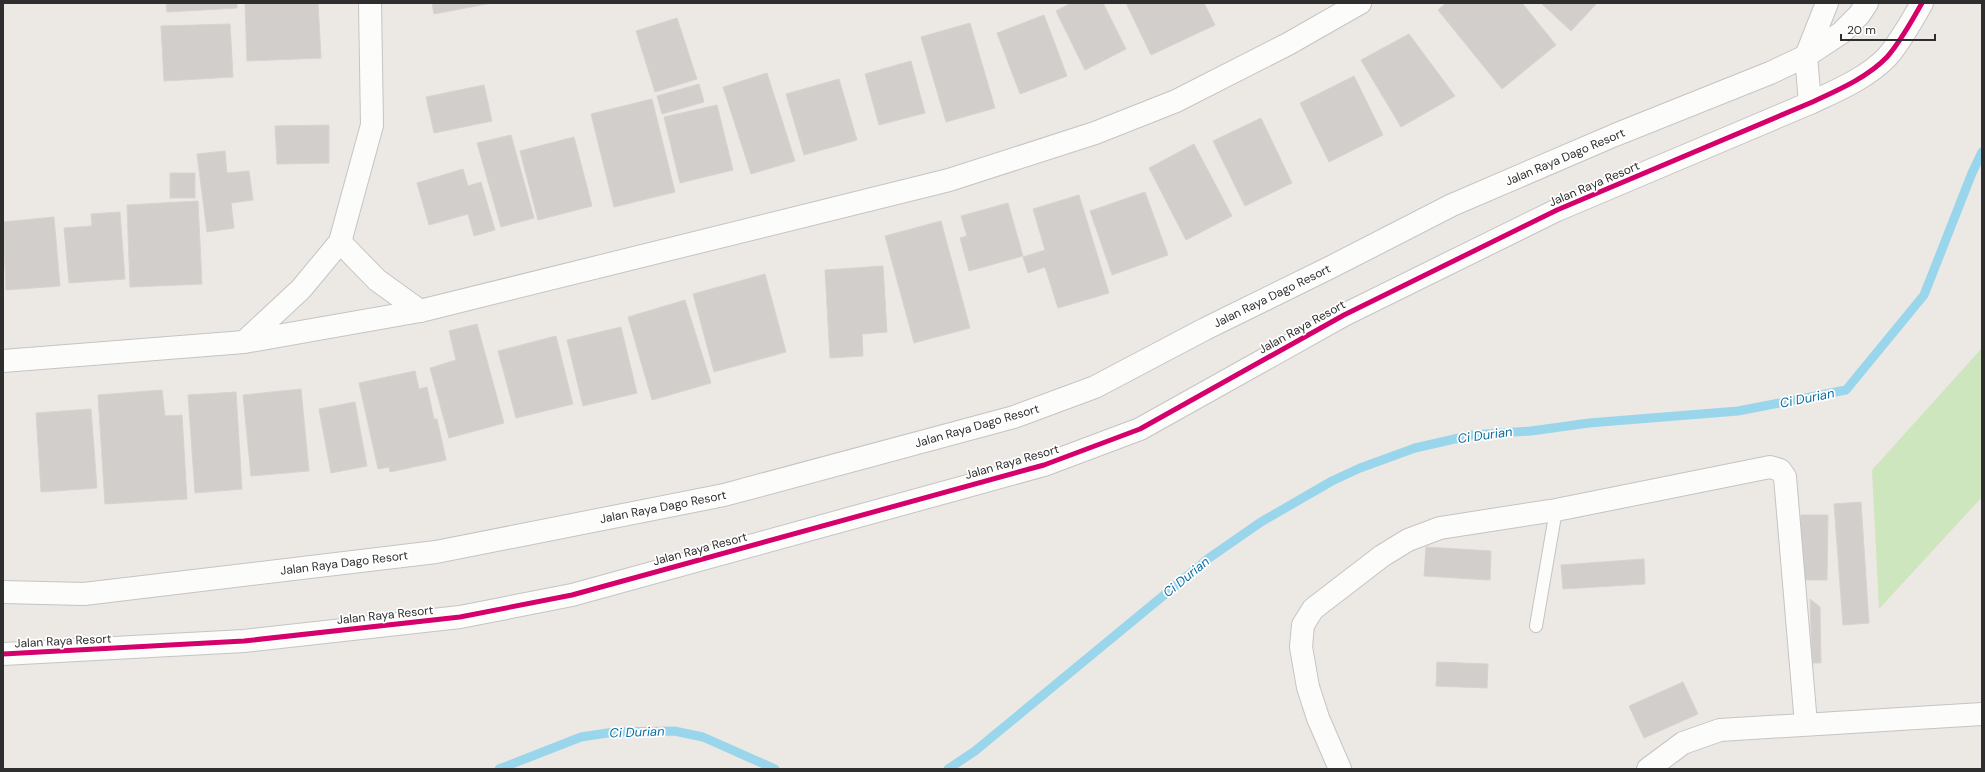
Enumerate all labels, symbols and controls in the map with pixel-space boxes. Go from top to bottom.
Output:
scale bar [1841,16,1935,42]
text: 20 m [1847,22,1876,38]
street label: Jalan Raya Dago Resort [1503,124,1628,189]
street label: Jalan Raya Resort [1546,158,1642,210]
street label: Jalan Raya Dago Resort [1211,261,1334,331]
street label: Jalan Raya Resort [1256,296,1349,358]
water label: Ci Durian [1778,384,1836,412]
street label: Jalan Raya Dago Resort [913,401,1041,451]
water label: Ci Durian [1456,423,1514,447]
street label: Jalan Raya Resort [963,441,1061,483]
street label: Jalan Raya Dago Resort [598,487,728,527]
street label: Jalan Raya Resort [651,529,749,569]
street label: Jalan Raya Dago Resort [279,547,409,579]
water label: Ci Durian [1159,553,1213,601]
street label: Jalan Raya Resort [336,602,434,628]
street label: Jalan Raya Resort [14,630,112,652]
water label: Ci Durian [609,723,665,741]

